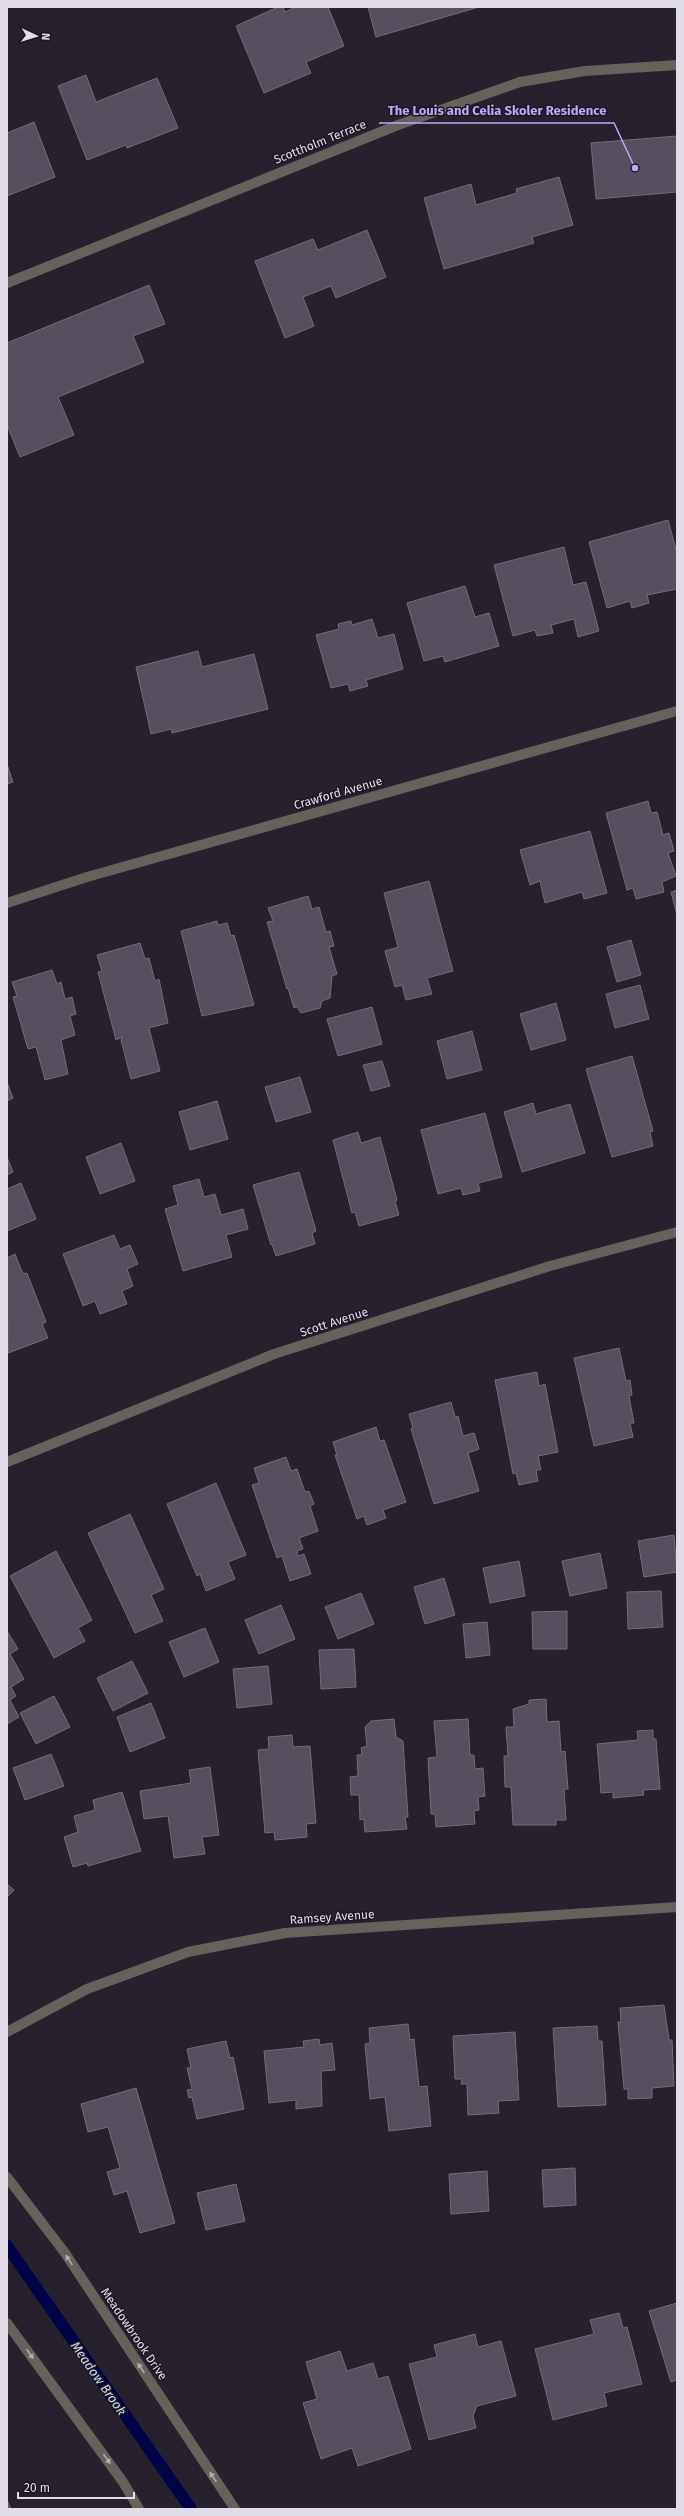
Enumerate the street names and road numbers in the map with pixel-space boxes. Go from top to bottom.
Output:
street label: Scottholm Terrace [272,117,368,167]
street label: Crawford Avenue [292,774,384,812]
street label: Scott Avenue [298,1304,370,1340]
street label: Ramsey Avenue [289,1907,375,1927]
street label: Meadowbrook Drive [98,2285,170,2383]

